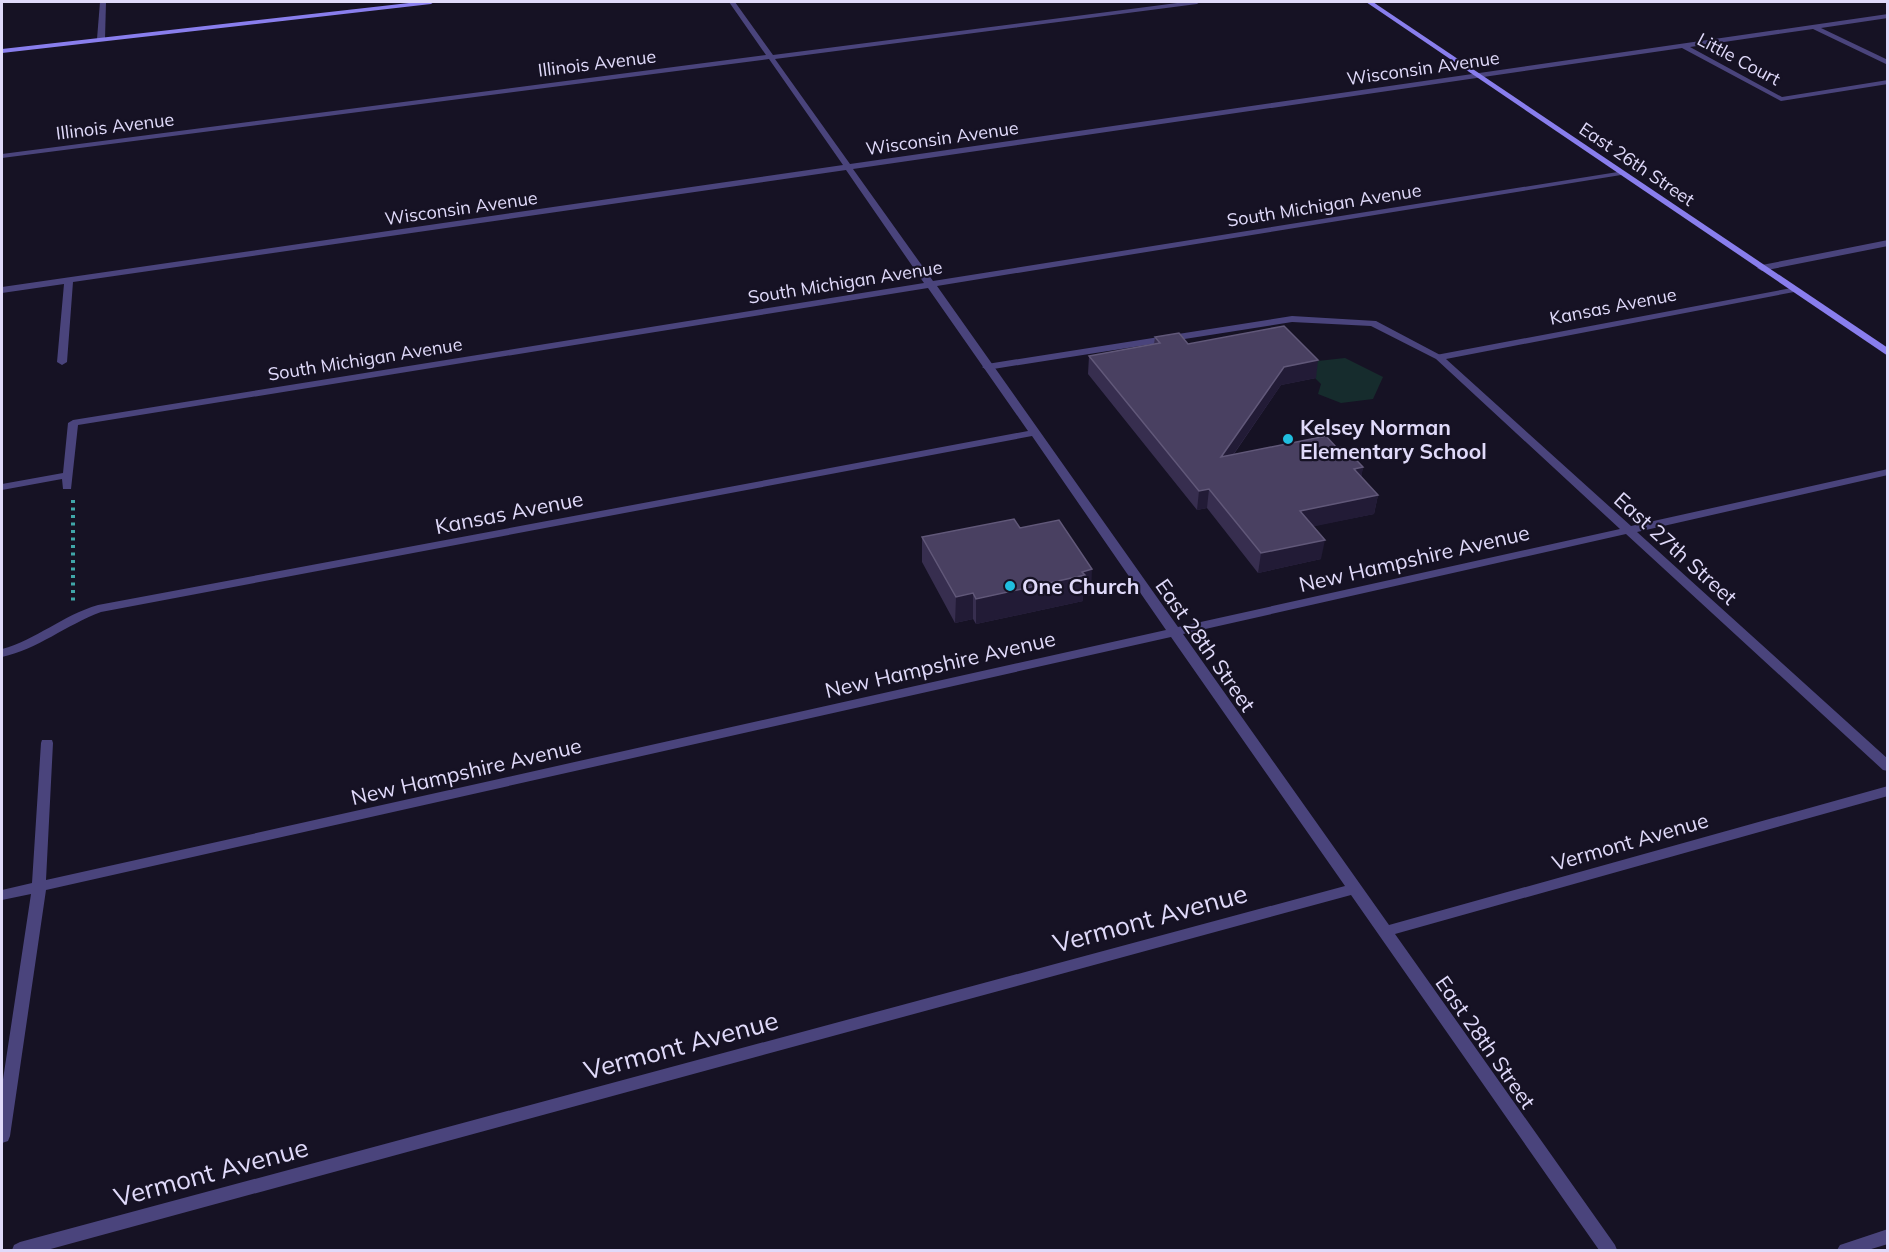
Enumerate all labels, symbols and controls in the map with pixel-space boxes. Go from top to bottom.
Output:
street label: Little Court [1693,28,1785,90]
street label: Illinois Avenue [537,44,657,82]
street label: Wisconsin Avenue [1345,46,1501,90]
street label: Illinois Avenue [55,107,175,145]
street label: Wisconsin Avenue [864,116,1020,160]
street label: East 26th Street [1575,117,1699,211]
street label: South Michigan Avenue [1225,178,1423,232]
street label: Wisconsin Avenue [383,186,539,230]
street label: South Michigan Avenue [746,255,944,309]
street label: Kansas Avenue [1548,282,1678,330]
street label: South Michigan Avenue [266,332,464,386]
place label: Kelsey Norman Elementary School [1300,414,1487,464]
marker: Kelsey Norman Elementary School [1281,432,1295,446]
street label: Kansas Avenue [433,485,585,539]
street label: East 27th Street [1609,486,1743,610]
street label: New Hampshire Avenue [1296,519,1532,597]
place label: One Church [1022,573,1139,599]
street label: East 28th Street [1151,574,1261,716]
marker: One Church [1003,579,1017,593]
street label: New Hampshire Avenue [822,625,1058,703]
street label: New Hampshire Avenue [348,732,584,810]
street label: Vermont Avenue [1549,806,1711,876]
street label: Vermont Avenue [1049,876,1251,960]
street label: East 28th Street [1431,971,1541,1113]
street label: Vermont Avenue [580,1003,782,1087]
street label: Vermont Avenue [110,1130,312,1214]

